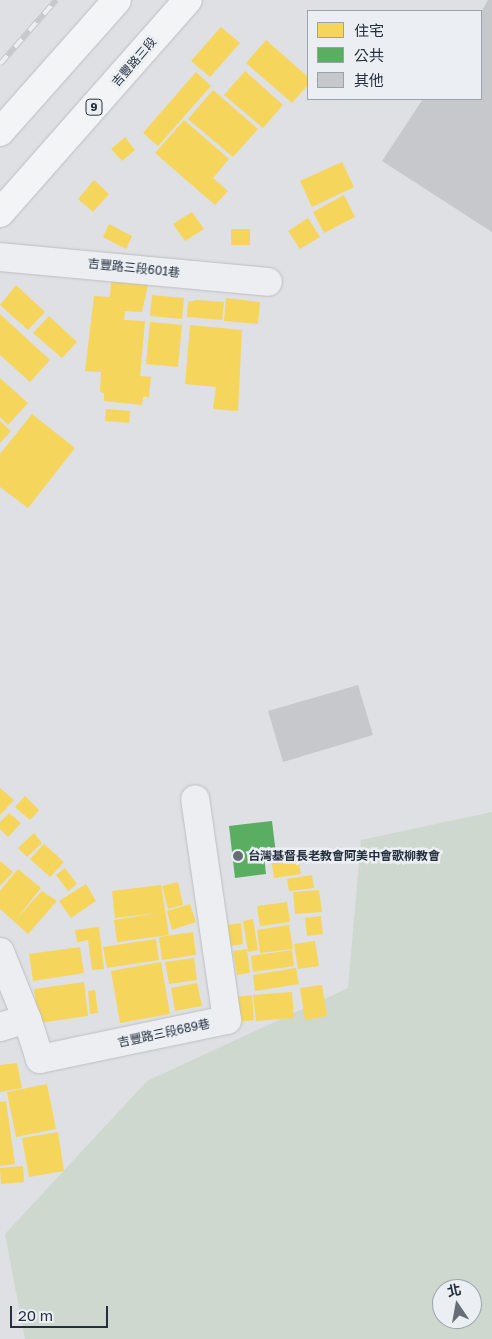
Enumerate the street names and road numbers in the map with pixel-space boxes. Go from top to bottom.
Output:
street label: 吉豐路三段 [109,35,159,89]
road number: 9 [85,98,103,115]
street label: 吉豐路三段601巷 [87,256,181,280]
street label: 吉豐路三段689巷 [117,1016,211,1050]

